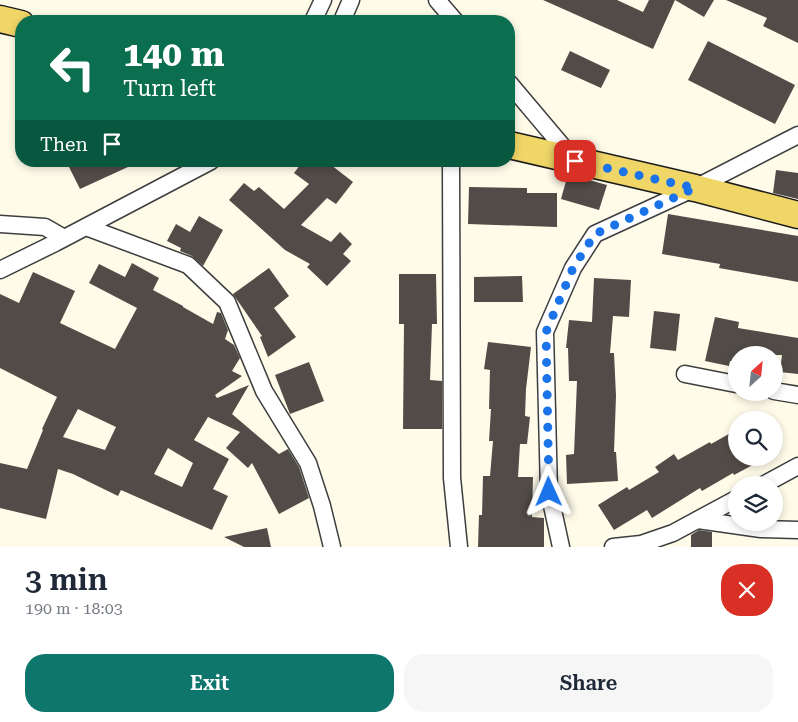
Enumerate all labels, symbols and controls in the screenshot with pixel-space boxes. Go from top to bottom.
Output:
text: 140 m [123,34,224,75]
icon: left [40,35,105,100]
text: Turn left [123,76,216,101]
icon: arrive [98,130,126,158]
text: Then [40,133,88,156]
pin [554,140,596,182]
icon: arrive [561,147,589,175]
north arrow [728,346,782,401]
map controls [728,346,783,531]
button: search [728,411,783,466]
position arrow [522,465,574,517]
button: layers [728,476,783,531]
text: 3 min [25,562,108,597]
button: close [721,564,773,616]
text: 190 m · 18:03 [25,599,123,618]
button: Exit [25,654,394,712]
button: Share [404,654,773,712]

